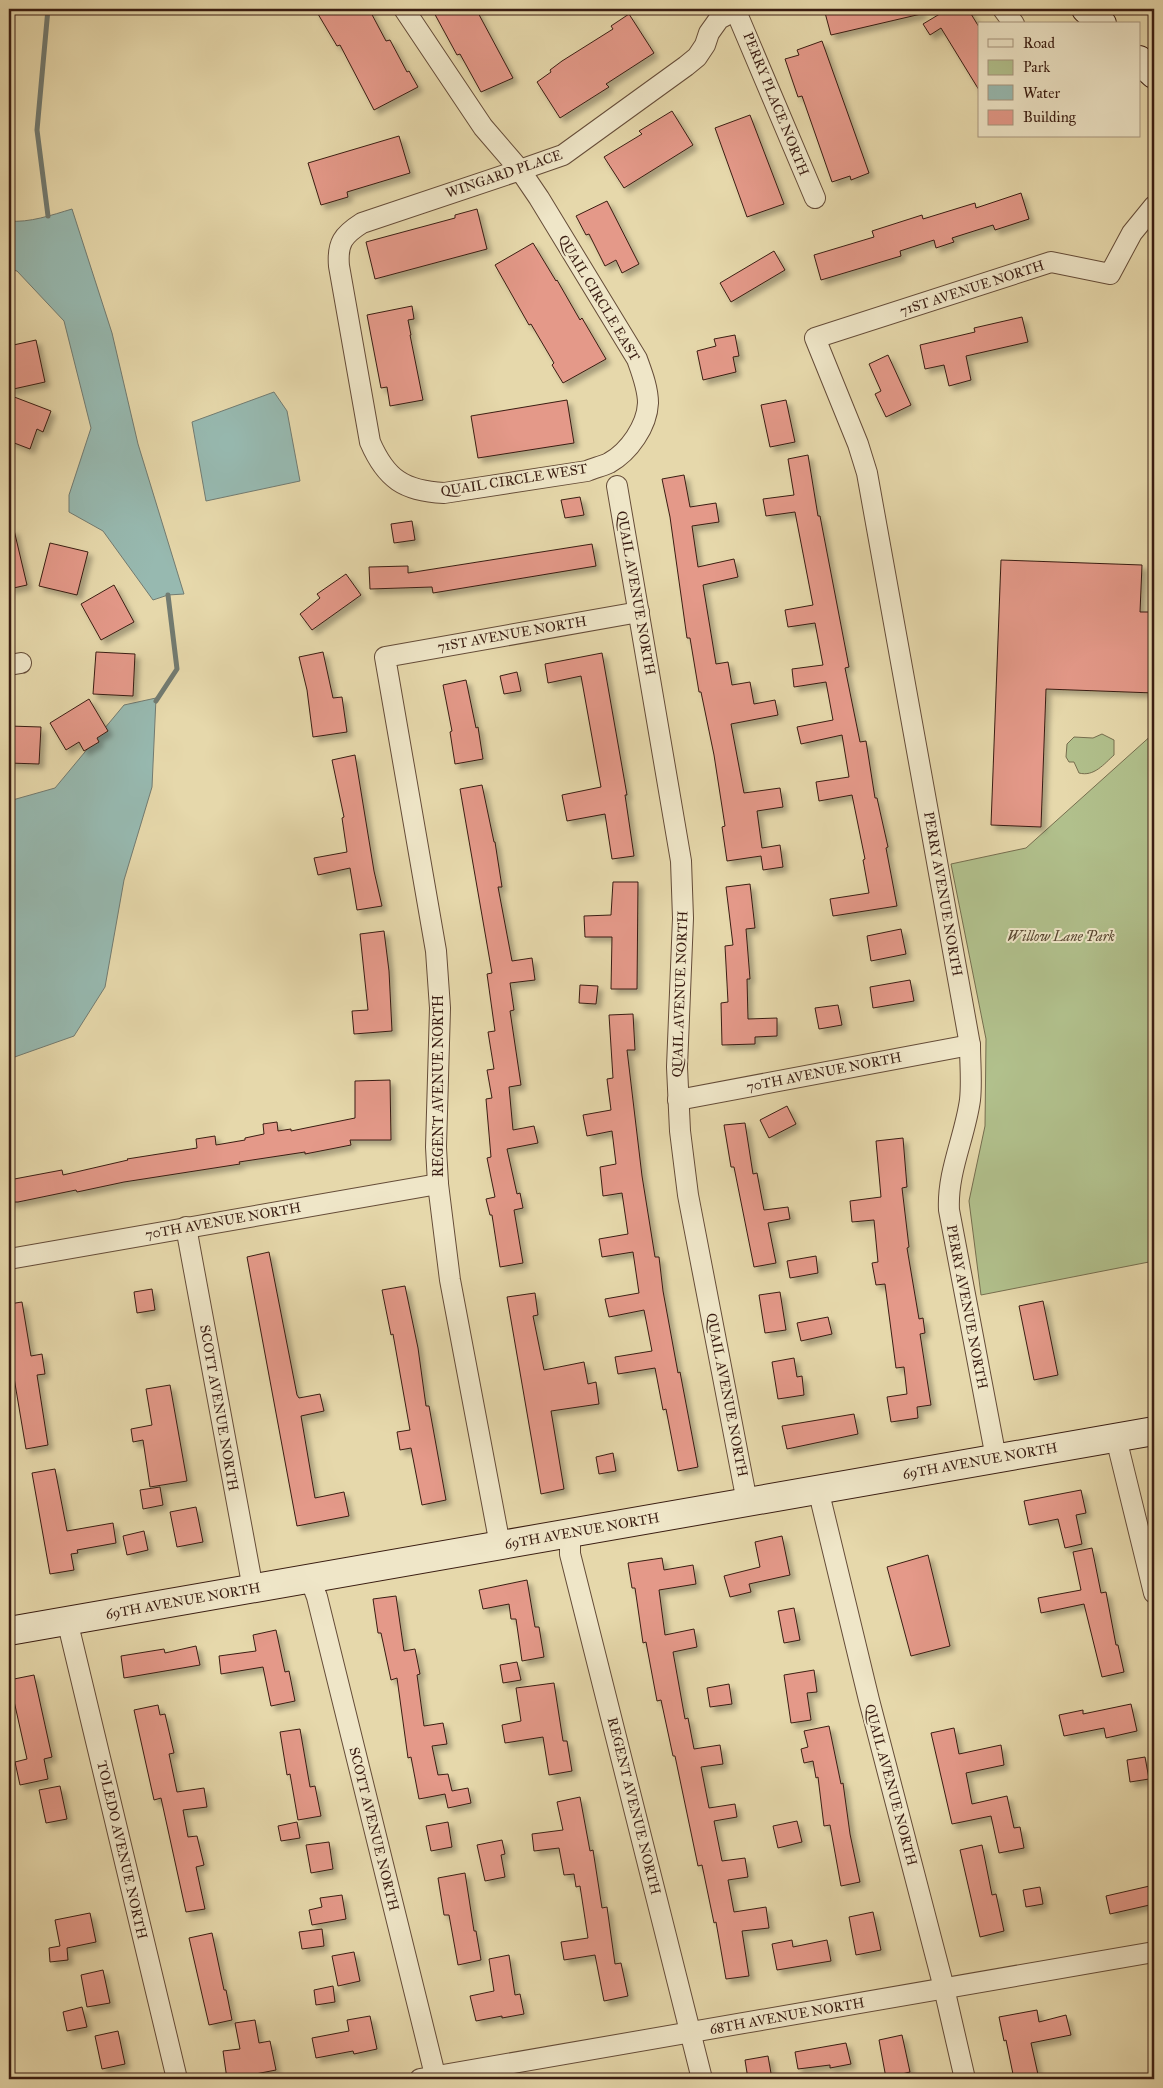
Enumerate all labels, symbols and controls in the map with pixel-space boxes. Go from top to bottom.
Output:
legend [978,22,1140,138]
street label: PERRY PLACE NORTH [739,30,813,178]
text: Road [1023,34,1055,52]
text: Park [1023,58,1050,76]
text: Water [1023,84,1060,102]
text: Building [1023,108,1077,126]
street label: WINGARD PLACE [444,146,564,202]
street label: QUAIL CIRCLE EAST [555,232,644,365]
street label: 71ST AVENUE NORTH [897,257,1047,319]
street label: QUAIL CIRCLE WEST [440,460,589,500]
street label: QUAIL AVENUE NORTH [613,509,659,677]
street label: 71ST AVENUE NORTH [436,612,588,656]
street label: PERRY AVENUE NORTH [920,810,966,978]
street label: QUAIL AVENUE NORTH [669,910,691,1078]
park label: Willow Lane Park [1007,928,1116,945]
street label: REGENT AVENUE NORTH [430,995,447,1177]
street label: 70TH AVENUE NORTH [745,1049,903,1095]
street label: 70TH AVENUE NORTH [144,1199,302,1243]
street label: PERRY AVENUE NORTH [943,1223,991,1391]
street label: QUAIL AVENUE NORTH [703,1311,751,1479]
street label: SCOTT AVENUE NORTH [196,1324,242,1492]
street label: 69TH AVENUE NORTH [901,1439,1059,1483]
street label: 69TH AVENUE NORTH [503,1509,661,1553]
street label: 69TH AVENUE NORTH [104,1579,262,1623]
street label: QUAIL AVENUE NORTH [861,1702,921,1868]
street label: REGENT AVENUE NORTH [604,1715,664,1897]
street label: SCOTT AVENUE NORTH [345,1745,403,1913]
street label: TOLEDO AVENUE NORTH [93,1759,151,1941]
street label: 68TH AVENUE NORTH [708,1994,866,2038]

